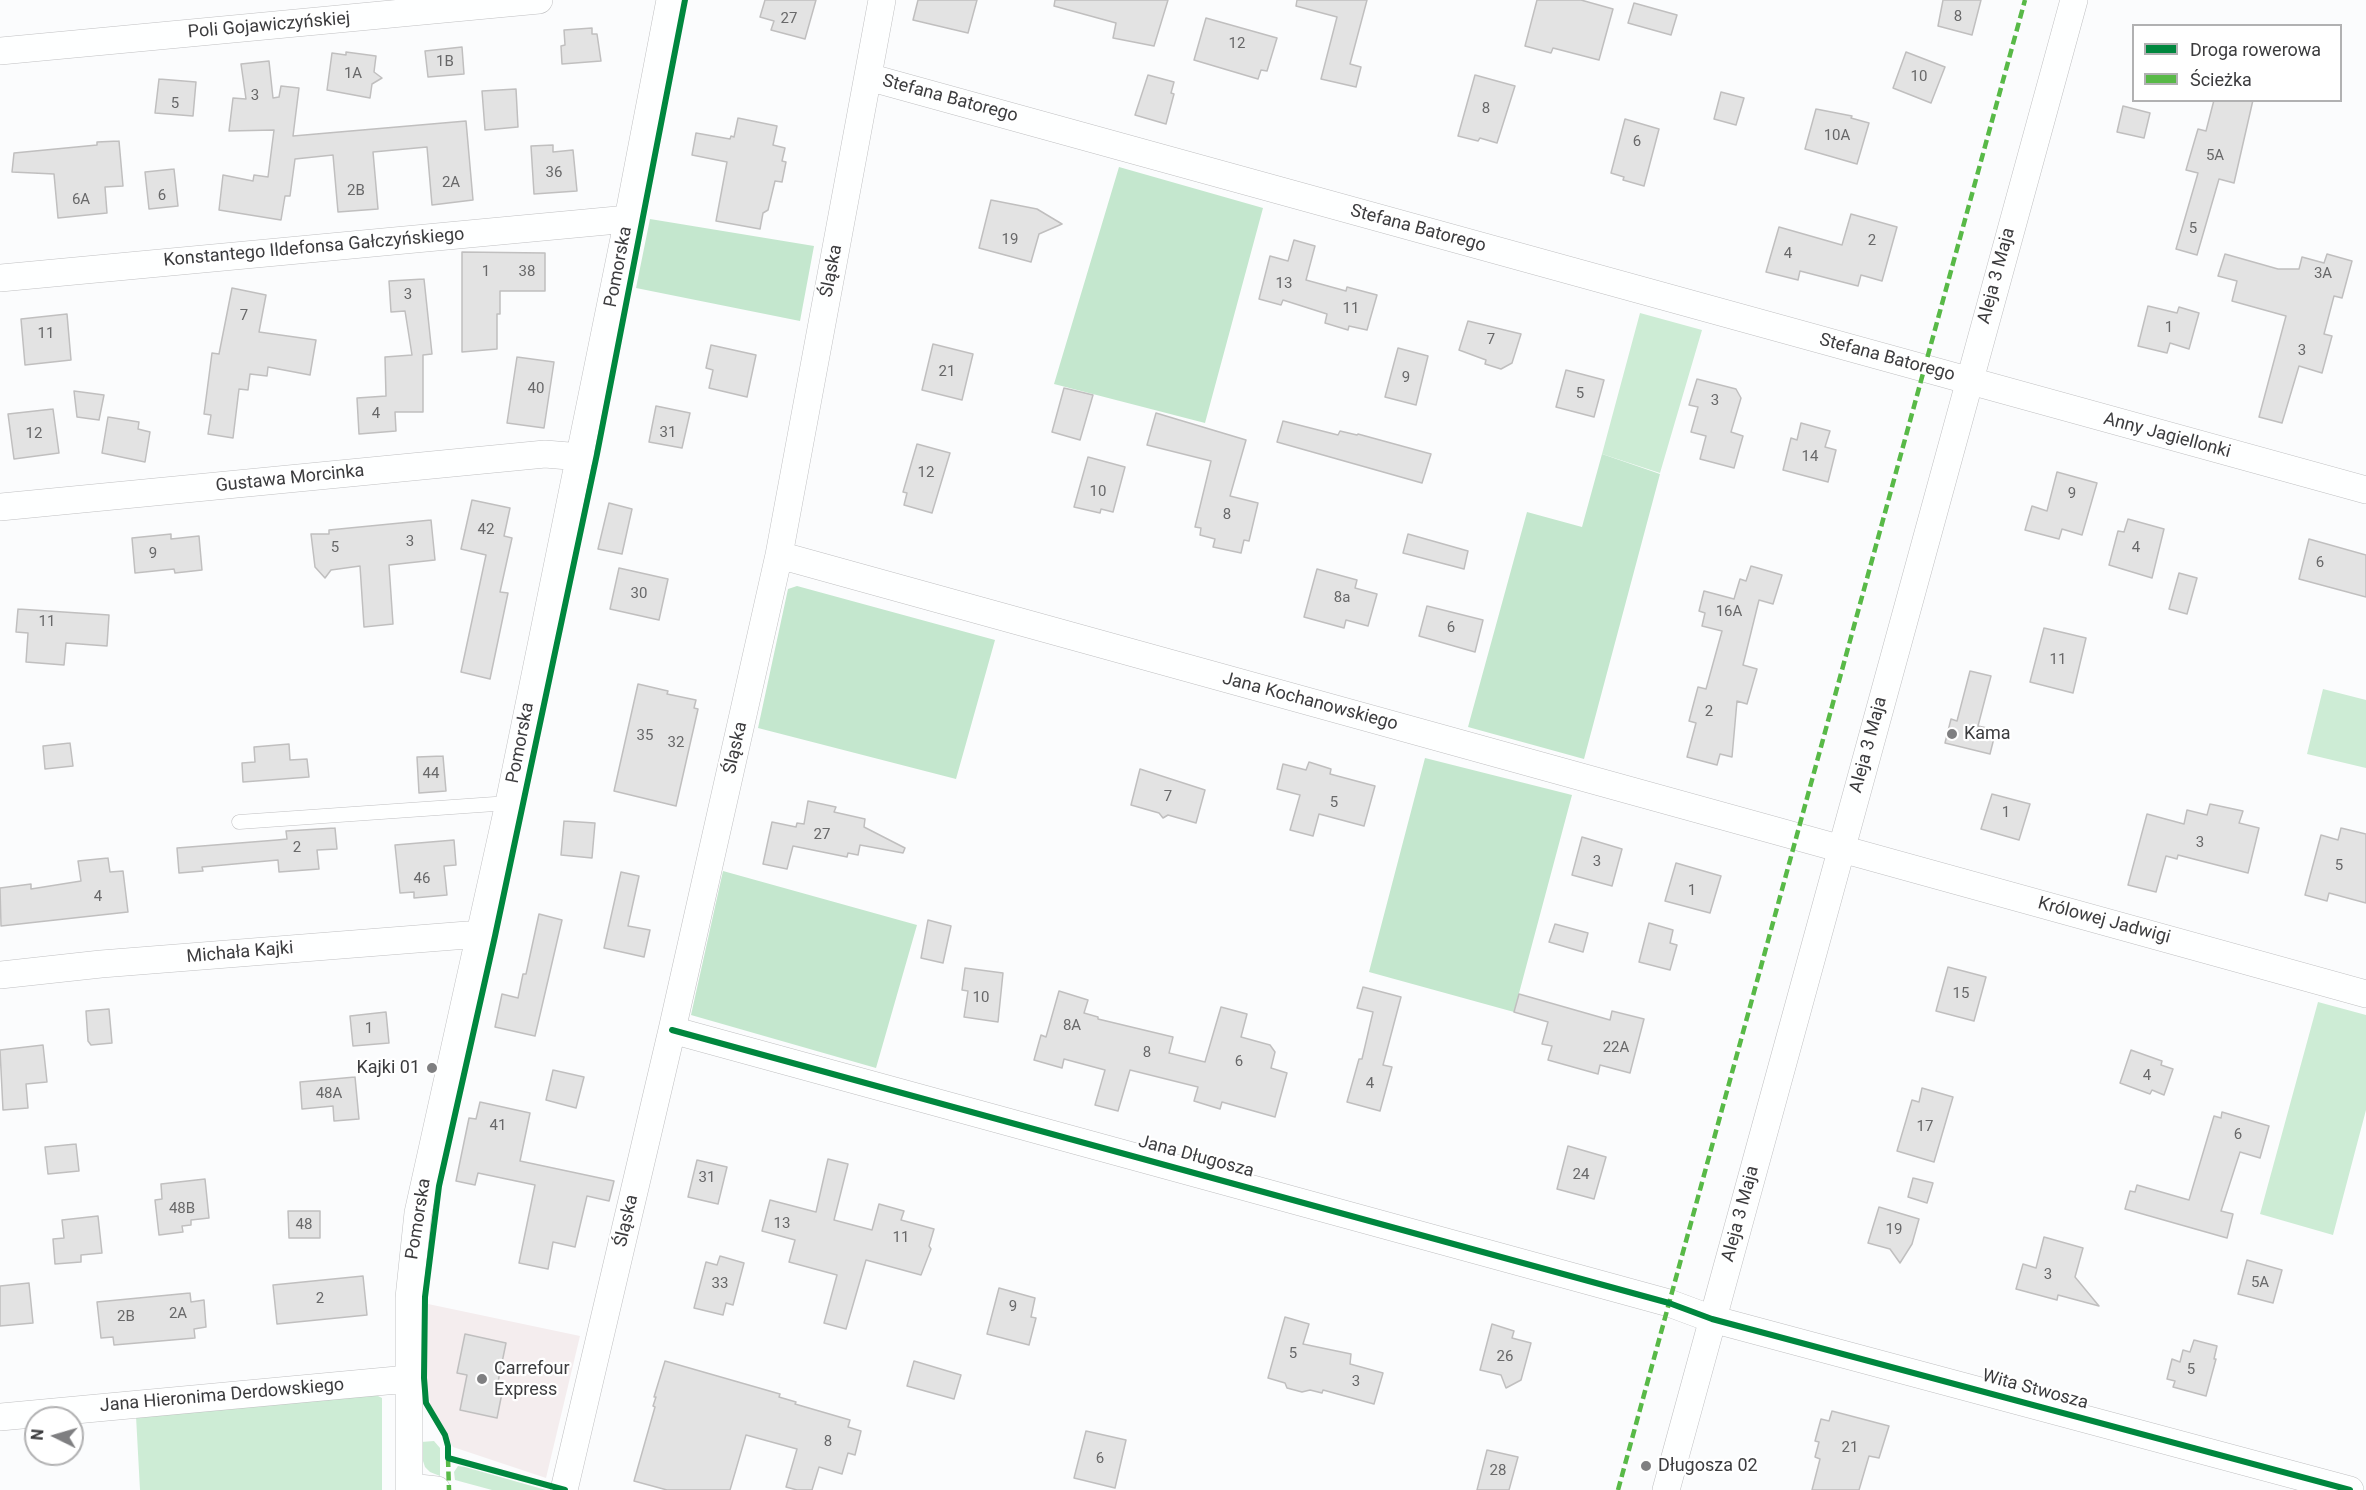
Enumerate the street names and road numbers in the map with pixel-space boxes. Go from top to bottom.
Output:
street label: Poli Gojawiczyńskiej [187,8,351,44]
street label: Stefana Batorego [880,71,1020,127]
street label: Stefana Batorego [1348,201,1488,257]
street label: Konstantego Ildefonsa Gałczyńskiego [163,224,465,272]
street label: Pomorska [601,225,637,309]
street label: Aleja 3 Maja [1974,226,2020,326]
street label: Śląska [816,243,848,299]
street label: Stefana Batorego [1817,330,1957,386]
street label: Anny Jagiellonki [2101,409,2233,463]
street label: Gustawa Morcinka [215,460,365,498]
street label: Jana Kochanowskiego [1220,668,1400,736]
street label: Aleja 3 Maja [1846,695,1892,795]
street label: Pomorska [503,701,539,785]
street label: Śląska [720,720,752,776]
street label: Królowej Jadwigi [2035,893,2173,949]
street label: Michała Kajki [186,938,294,968]
street label: Jana Długosza [1136,1131,1256,1183]
street label: Aleja 3 Maja [1718,1164,1764,1264]
street label: Pomorska [402,1177,436,1261]
street label: Śląska [611,1193,643,1249]
street label: Wita Stwosza [1980,1365,2090,1415]
street label: Jana Hieronima Derdowskiego [99,1375,345,1417]

